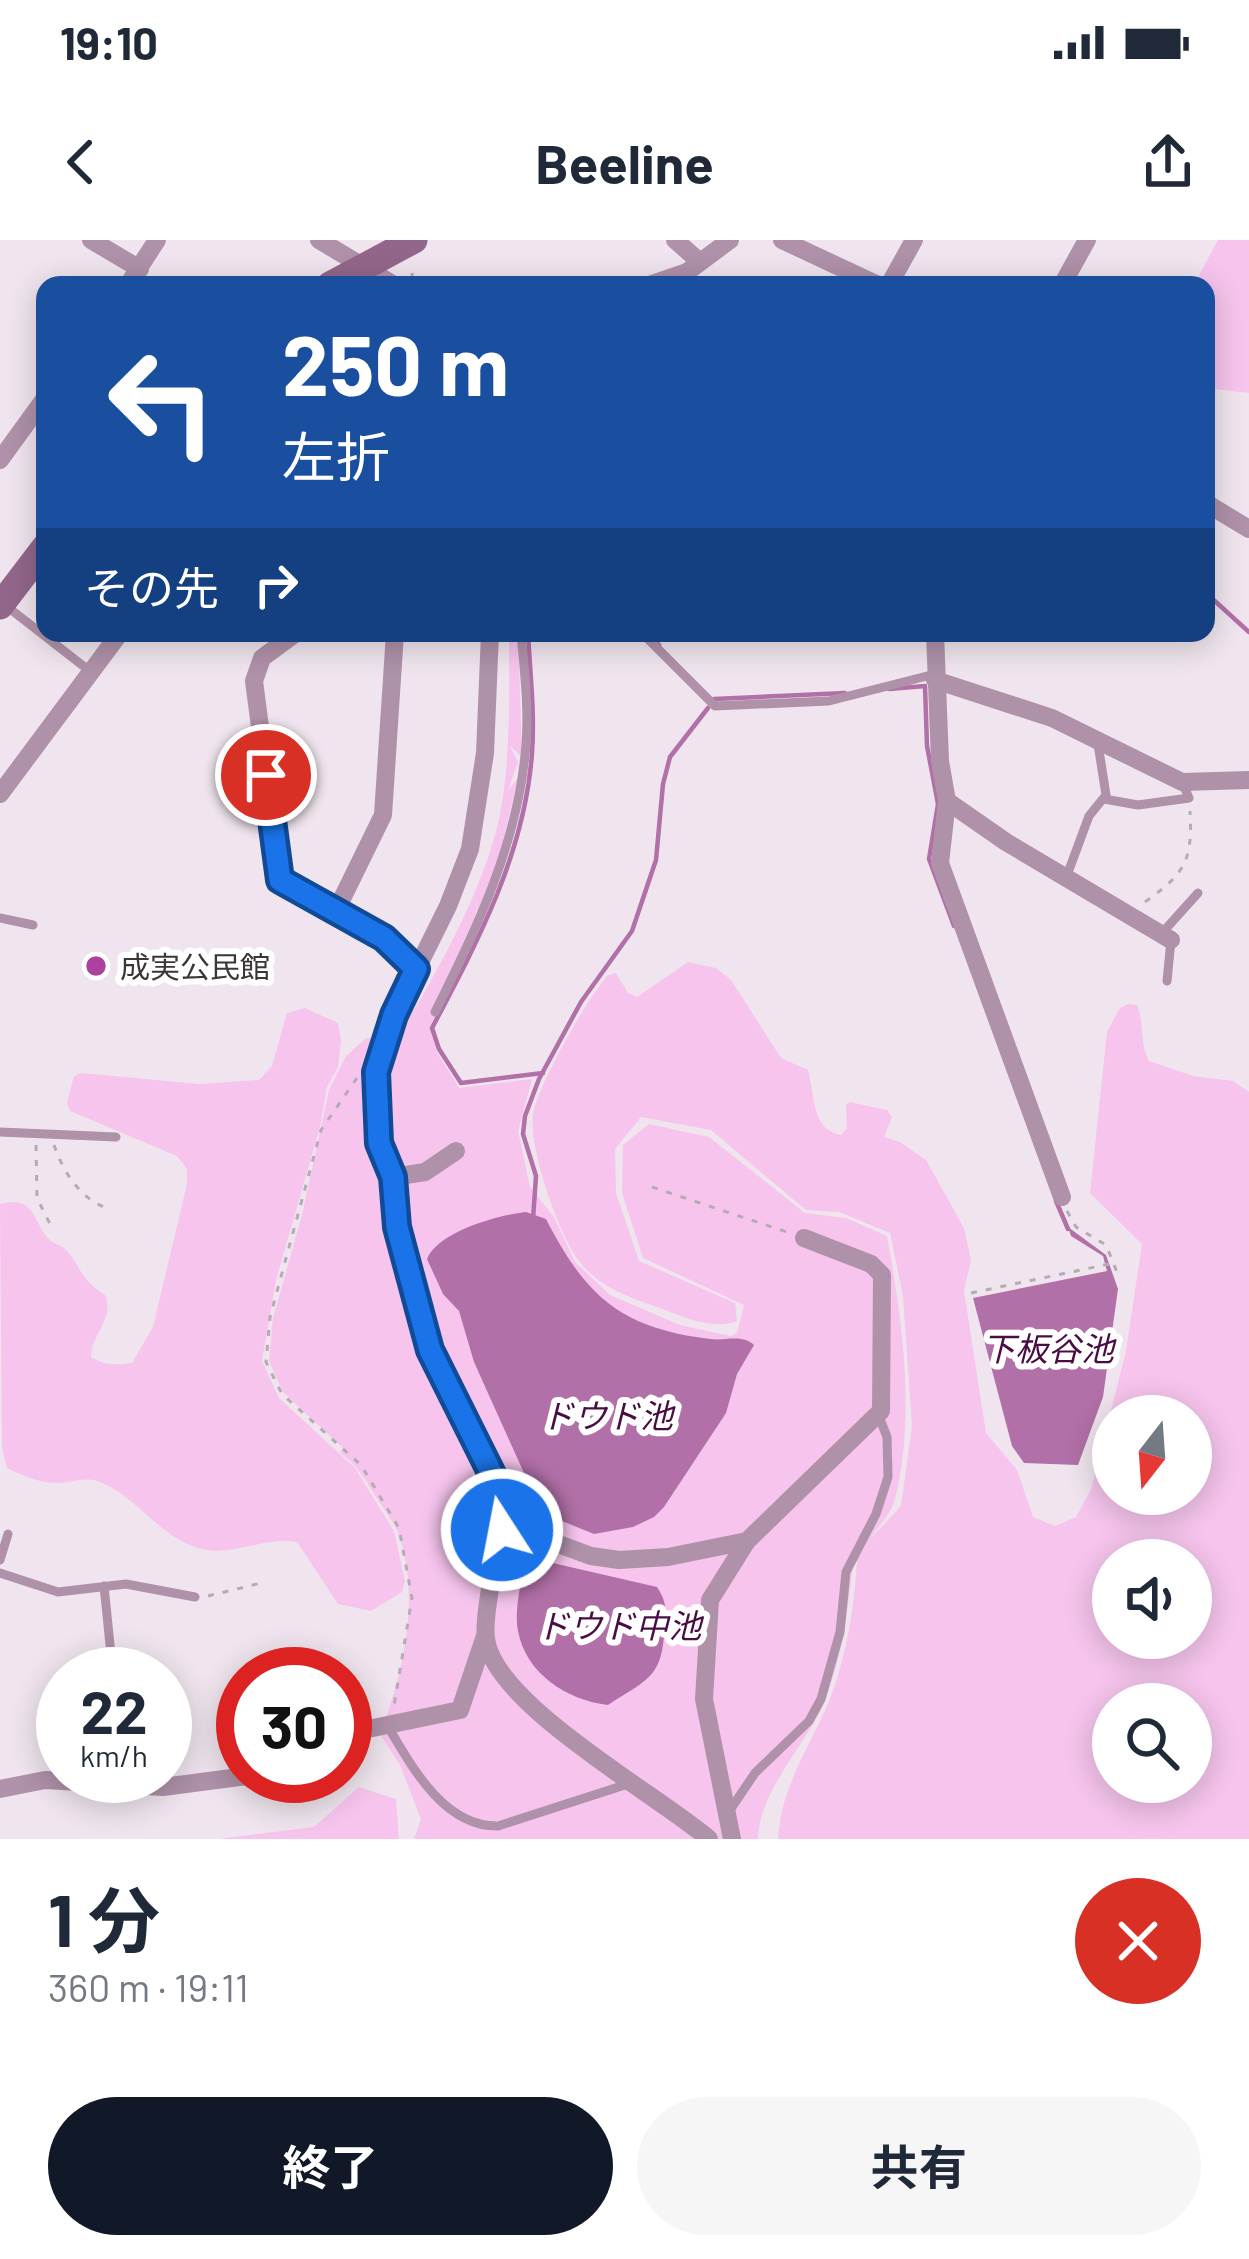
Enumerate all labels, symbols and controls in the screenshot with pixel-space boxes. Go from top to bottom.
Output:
text: 19:10 [60,15,158,69]
icon: back [48,129,114,195]
icon: share [1135,129,1201,195]
text: Beeline [535,130,714,195]
text: 250 m [282,312,509,413]
icon: left [84,324,240,480]
text: 左折 [282,423,390,488]
icon: right [243,552,309,618]
text: その先 [84,560,219,614]
pin [215,724,317,826]
icon: arrive [233,742,299,808]
place label: 成実公民館 [120,948,270,984]
marker: 成実公民館 [83,953,109,979]
water label: 下板谷池 [982,1328,1117,1368]
water label: ドウド池 [541,1395,676,1435]
north arrow [1092,1395,1212,1515]
map controls [1092,1395,1212,1803]
position arrow [439,1467,565,1593]
button: sound [1092,1539,1212,1659]
water label: ドウド中池 [537,1605,705,1645]
speed limit sign: 30 [216,1647,372,1803]
text: 22 [80,1674,148,1746]
button: search [1092,1683,1212,1803]
text: km/h [80,1737,148,1773]
text: 1 分 [48,1875,160,1961]
button: close [1075,1878,1201,2004]
text: 360 m · 19:11 [48,1963,249,2010]
button: 終了 [48,2097,613,2235]
button: 共有 [637,2097,1201,2235]

